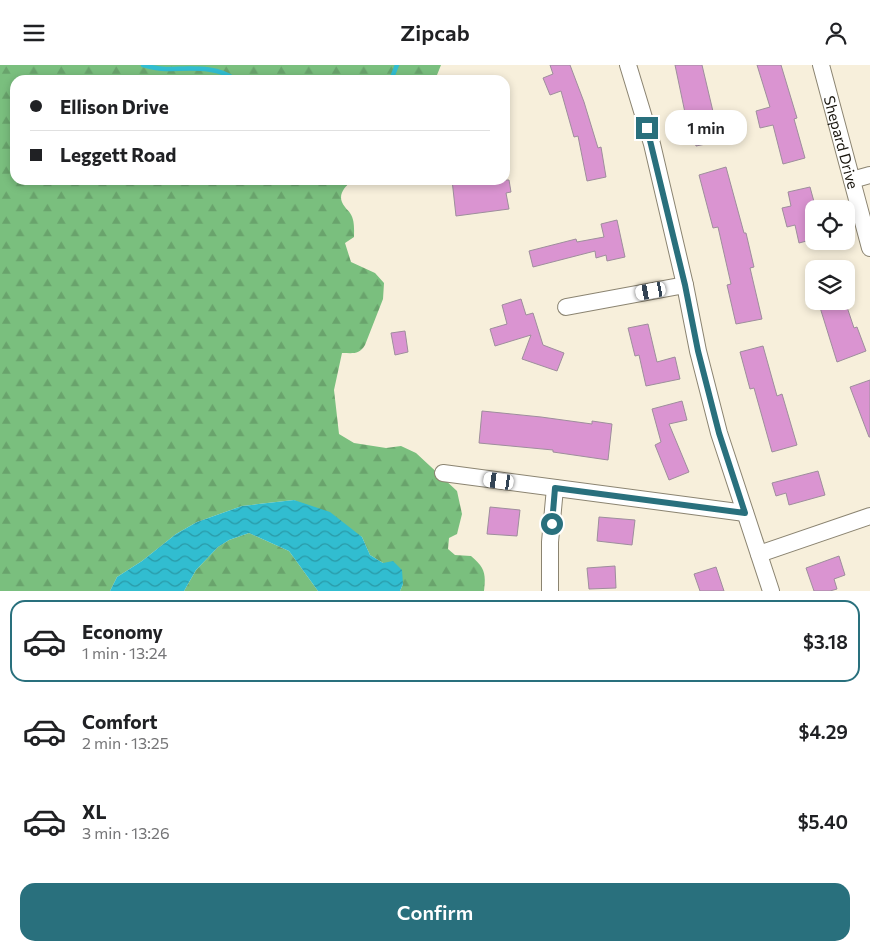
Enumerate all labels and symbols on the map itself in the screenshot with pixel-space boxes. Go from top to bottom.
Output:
street label: Shepard Drive [821,94,863,191]
callout: 1 min [664,111,747,145]
route end [636,117,658,139]
car [634,281,667,301]
car [483,471,514,491]
route start [541,513,563,535]

